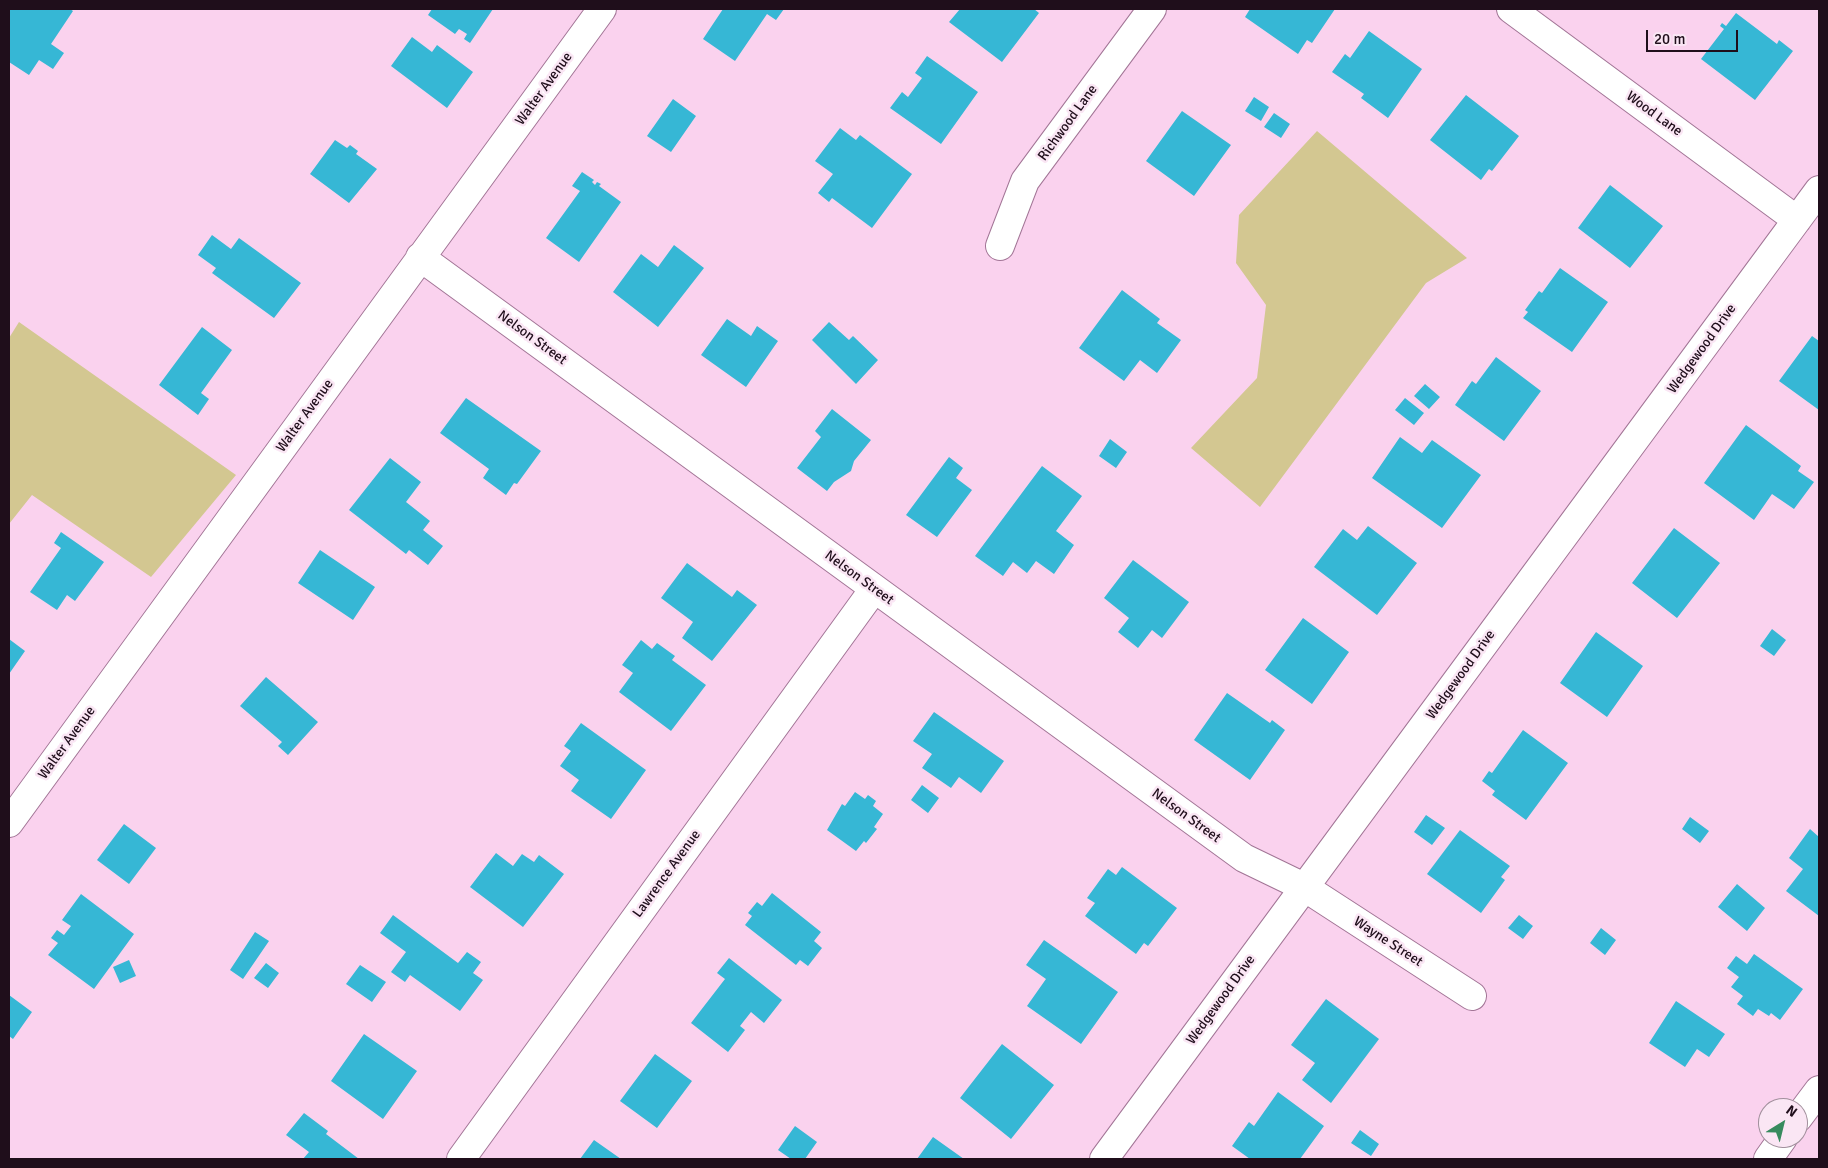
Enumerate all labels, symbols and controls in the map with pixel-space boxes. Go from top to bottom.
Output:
scale bar [1648,20,1740,52]
text: 20 m [1654,30,1685,48]
street label: Walter Avenue [512,49,576,129]
street label: Richwood Lane [1035,82,1101,164]
street label: Wood Lane [1623,88,1685,140]
street label: Wedgewood Drive [1664,301,1740,397]
street label: Nelson Street [494,307,570,369]
street label: Walter Avenue [273,376,337,456]
street label: Nelson Street [821,547,897,609]
street label: Wedgewood Drive [1423,627,1499,723]
street label: Walter Avenue [35,703,99,783]
street label: Nelson Street [1148,785,1224,847]
street label: Lawrence Avenue [630,827,704,921]
street label: Wayne Street [1350,913,1426,971]
street label: Wedgewood Drive [1183,952,1259,1048]
north arrow [1758,1098,1808,1148]
text: N [1783,1102,1800,1121]

